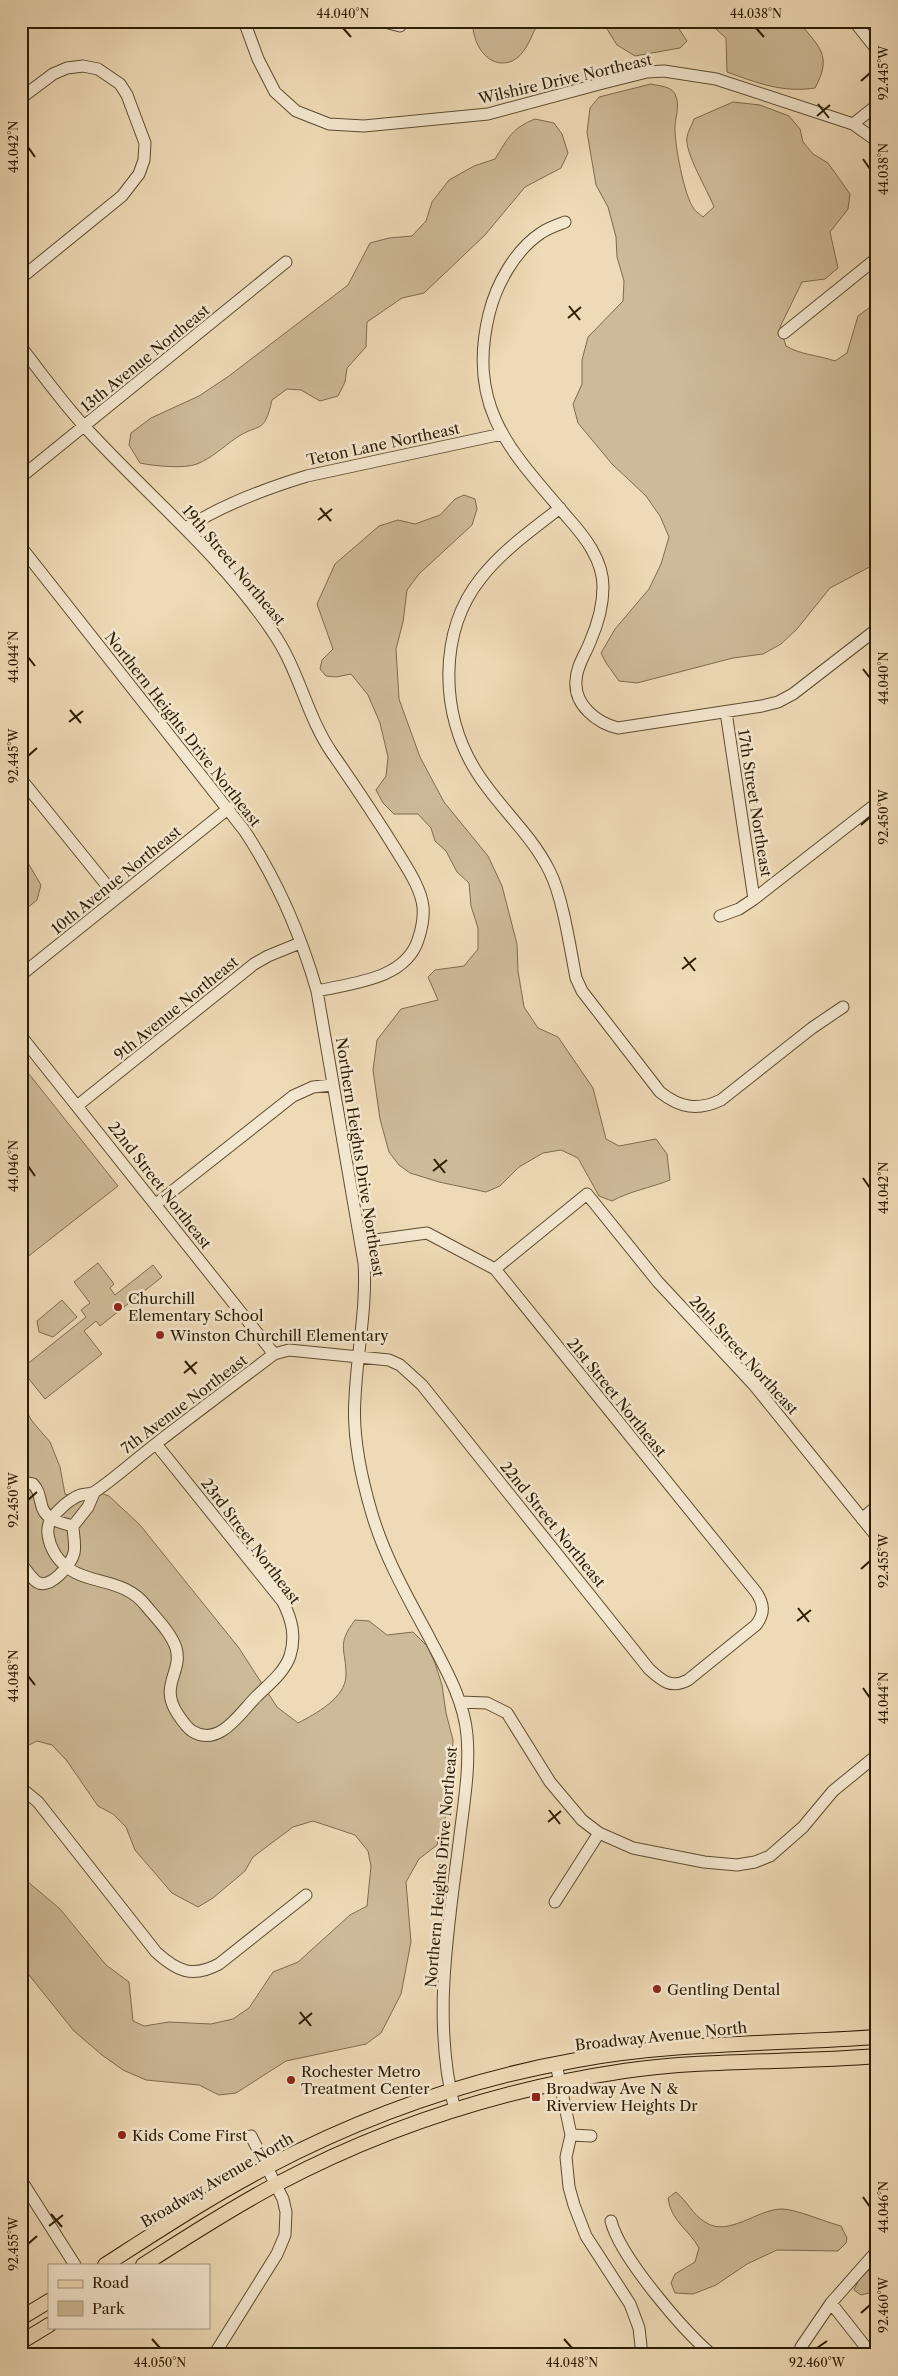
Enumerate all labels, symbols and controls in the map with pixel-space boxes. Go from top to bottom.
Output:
text: 44.040°N [317,6,370,21]
text: 44.038°N [730,6,782,21]
text: 92.445°W [876,45,891,100]
street label: Wilshire Drive Northeast [475,50,654,108]
text: 44.042°N [6,121,21,173]
text: 44.038°N [876,143,891,195]
street label: 13th Avenue Northeast [77,300,214,416]
street label: Teton Lane Northeast [305,418,462,469]
street label: 19th Street Northeast [178,501,290,629]
street label: Northern Heights Drive Northeast [101,628,265,831]
text: 44.044°N [6,631,21,683]
text: 44.040°N [876,651,891,704]
text: 92.445°W [6,728,21,783]
street label: 17th Street Northeast [734,728,776,879]
text: 92.450°W [876,789,891,845]
street label: 10th Avenue Northeast [47,821,185,938]
street label: 9th Avenue Northeast [110,952,243,1064]
street label: Northern Heights Drive Northeast [332,1036,388,1279]
street label: 22nd Street Northeast [104,1117,216,1253]
text: 44.046°N [6,1140,21,1192]
text: 44.042°N [876,1162,891,1214]
place label: Churchill Elementary School [128,1289,264,1325]
street label: 20th Street Northeast [686,1292,803,1419]
marker: Churchill Elementary School [112,1301,124,1313]
place label: Winston Churchill Elementary [169,1326,389,1345]
marker: Winston Churchill Elementary [154,1329,166,1341]
street label: 21st Street Northeast [563,1334,671,1461]
street label: 7th Avenue Northeast [117,1350,251,1458]
street label: 22nd Street Northeast [496,1457,610,1591]
text: 92.450°W [6,1472,21,1528]
street label: 23rd Street Northeast [197,1474,305,1608]
text: 92.455°W [876,1533,891,1588]
text: 44.048°N [6,1650,21,1702]
text: 44.044°N [876,1672,891,1724]
street label: Northern Heights Drive Northeast [421,1745,461,1988]
place label: Gentling Dental [667,1980,781,1999]
marker: Gentling Dental [651,1983,663,1995]
street label: Broadway Avenue North [574,2017,749,2054]
place label: Rochester Metro Treatment Center [301,2062,430,2098]
marker: Rochester Metro Treatment Center [285,2074,297,2086]
place label: Broadway Ave N & Riverview Heights Dr [546,2079,698,2115]
marker: Broadway Ave N & Riverview Heights Dr [530,2091,542,2103]
place label: Kids Come First [132,2126,248,2145]
street label: Broadway Avenue North [137,2128,297,2231]
marker: Kids Come First [116,2129,128,2141]
text: 44.046°N [876,2181,891,2233]
text: 92.455°W [6,2216,21,2271]
legend [48,2264,210,2328]
text: Road [92,2273,129,2292]
text: 92.460°W [876,2276,891,2333]
text: Park [92,2299,126,2318]
text: 44.050°N [134,2355,186,2370]
text: 44.048°N [546,2355,598,2370]
text: 92.460°W [789,2355,846,2370]

